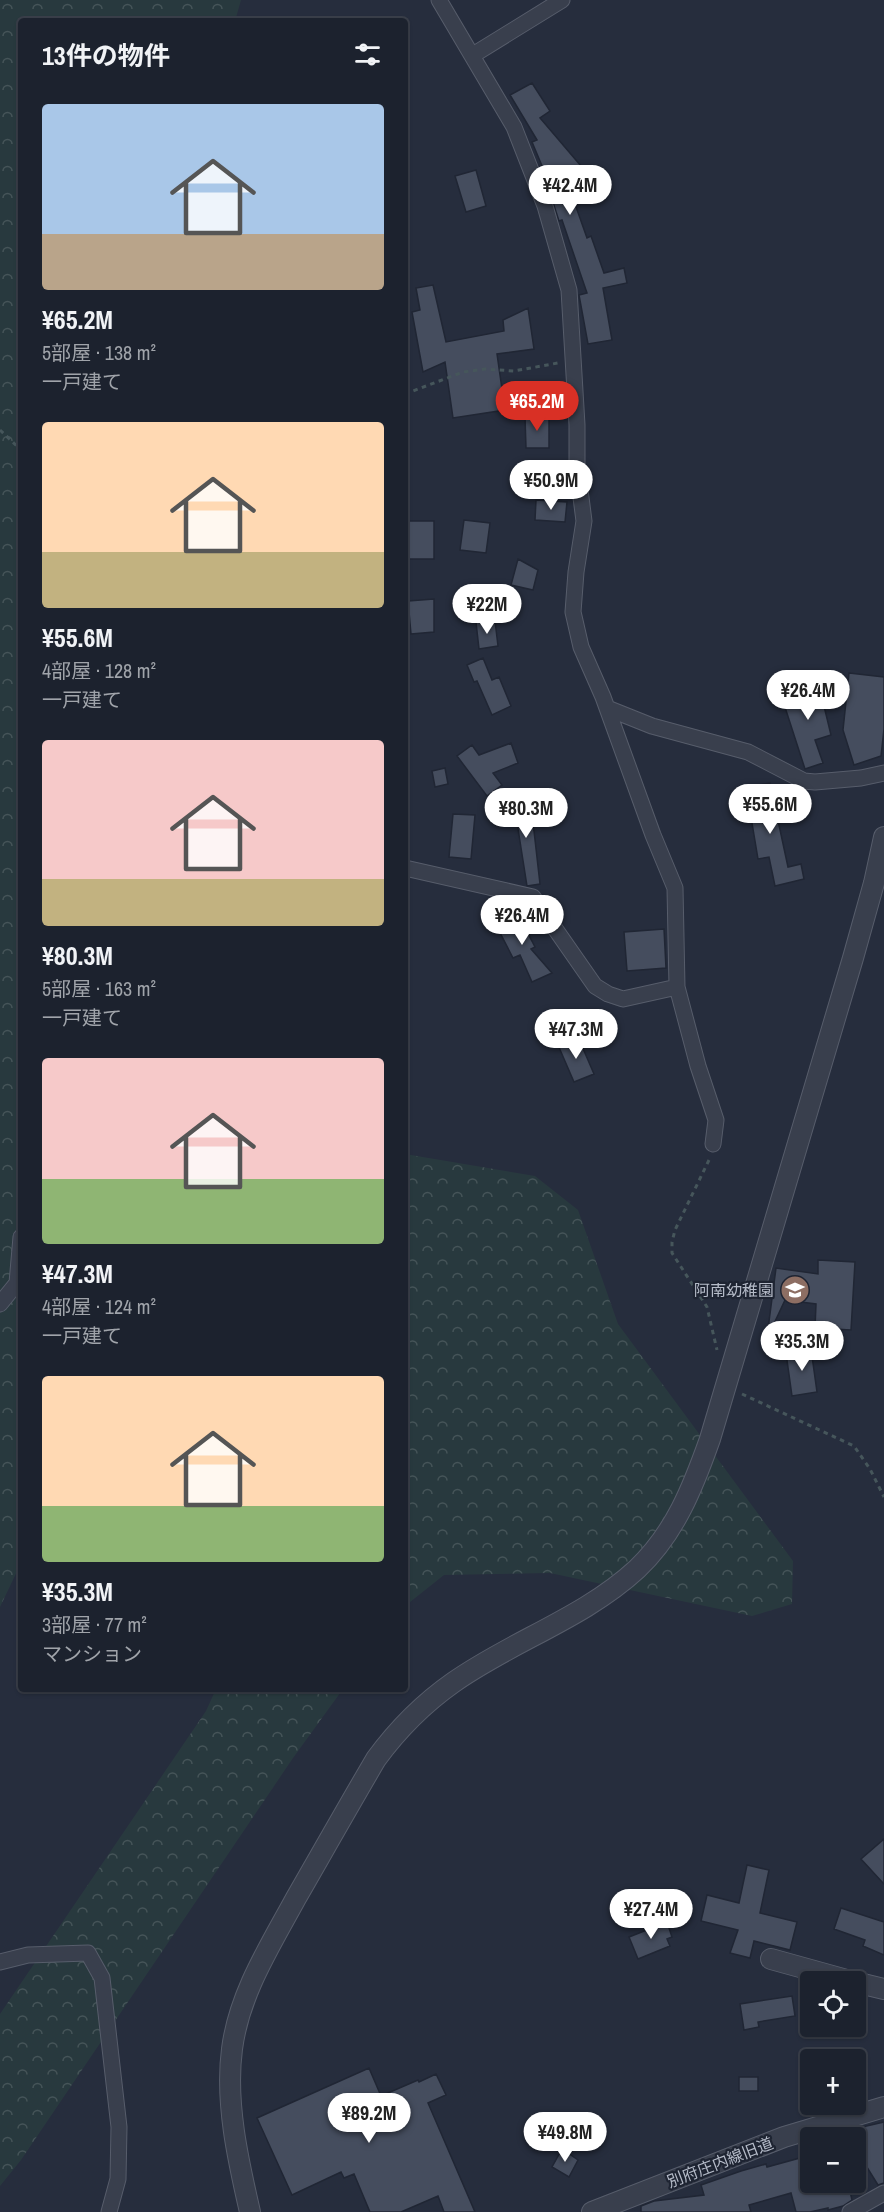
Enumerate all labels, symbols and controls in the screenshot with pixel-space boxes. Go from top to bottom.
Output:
text: 13件の物件 [42,38,170,73]
icon: filters [351,38,384,71]
icon: home [159,143,267,251]
pin: ¥42.4M [521,165,619,216]
text: ¥42.4M [543,171,597,198]
text: ¥65.2M [42,302,113,337]
text: 5部屋 · 138 m² [42,339,156,366]
text: 一戸建て [42,368,122,395]
pin: ¥65.2M [488,381,586,432]
text: ¥65.2M [510,387,564,414]
pin: ¥50.9M [502,460,600,511]
icon: home [159,461,267,569]
text: ¥50.9M [524,466,578,493]
pin: ¥22M [451,584,523,635]
text: ¥22M [466,590,508,617]
text: ¥55.6M [42,620,113,655]
text: 4部屋 · 128 m² [42,657,156,684]
pin: ¥26.4M [759,670,857,721]
text: ¥26.4M [781,676,835,703]
text: 一戸建て [42,686,122,713]
icon: home [159,779,267,887]
pin: ¥55.6M [721,784,819,835]
pin: ¥80.3M [477,788,575,839]
text: ¥55.6M [743,790,797,817]
text: ¥80.3M [499,794,553,821]
pin: ¥26.4M [473,895,571,946]
text: ¥26.4M [495,901,549,928]
text: ¥80.3M [42,938,113,973]
text: 5部屋 · 163 m² [42,975,156,1002]
text: 一戸建て [42,1004,122,1031]
pin: ¥47.3M [527,1009,625,1060]
text: ¥47.3M [549,1015,603,1042]
icon: home [159,1097,267,1205]
text: ¥47.3M [42,1256,113,1291]
school or university icon: 阿南幼稚園 [779,1274,811,1306]
place label: 阿南幼稚園 [694,1279,774,1301]
text: 4部屋 · 124 m² [42,1293,156,1320]
pin: ¥35.3M [753,1321,851,1372]
text: 一戸建て [42,1322,122,1349]
text: ¥35.3M [775,1327,829,1354]
icon: home [159,1415,267,1523]
text: ¥35.3M [42,1574,113,1609]
text: 3部屋 · 77 m² [42,1611,147,1638]
text: マンション [42,1640,142,1667]
pin: ¥27.4M [602,1889,700,1940]
text: ¥27.4M [624,1895,678,1922]
map controls [800,1971,866,2193]
button: locate [800,1971,866,2037]
button: + [800,2049,866,2115]
pin: ¥89.2M [320,2093,418,2144]
text: ¥89.2M [342,2099,396,2126]
pin: ¥49.8M [516,2112,614,2163]
text: ¥49.8M [538,2118,592,2145]
button: − [800,2127,866,2193]
street label: 別府庄内線旧道 [664,2132,776,2192]

